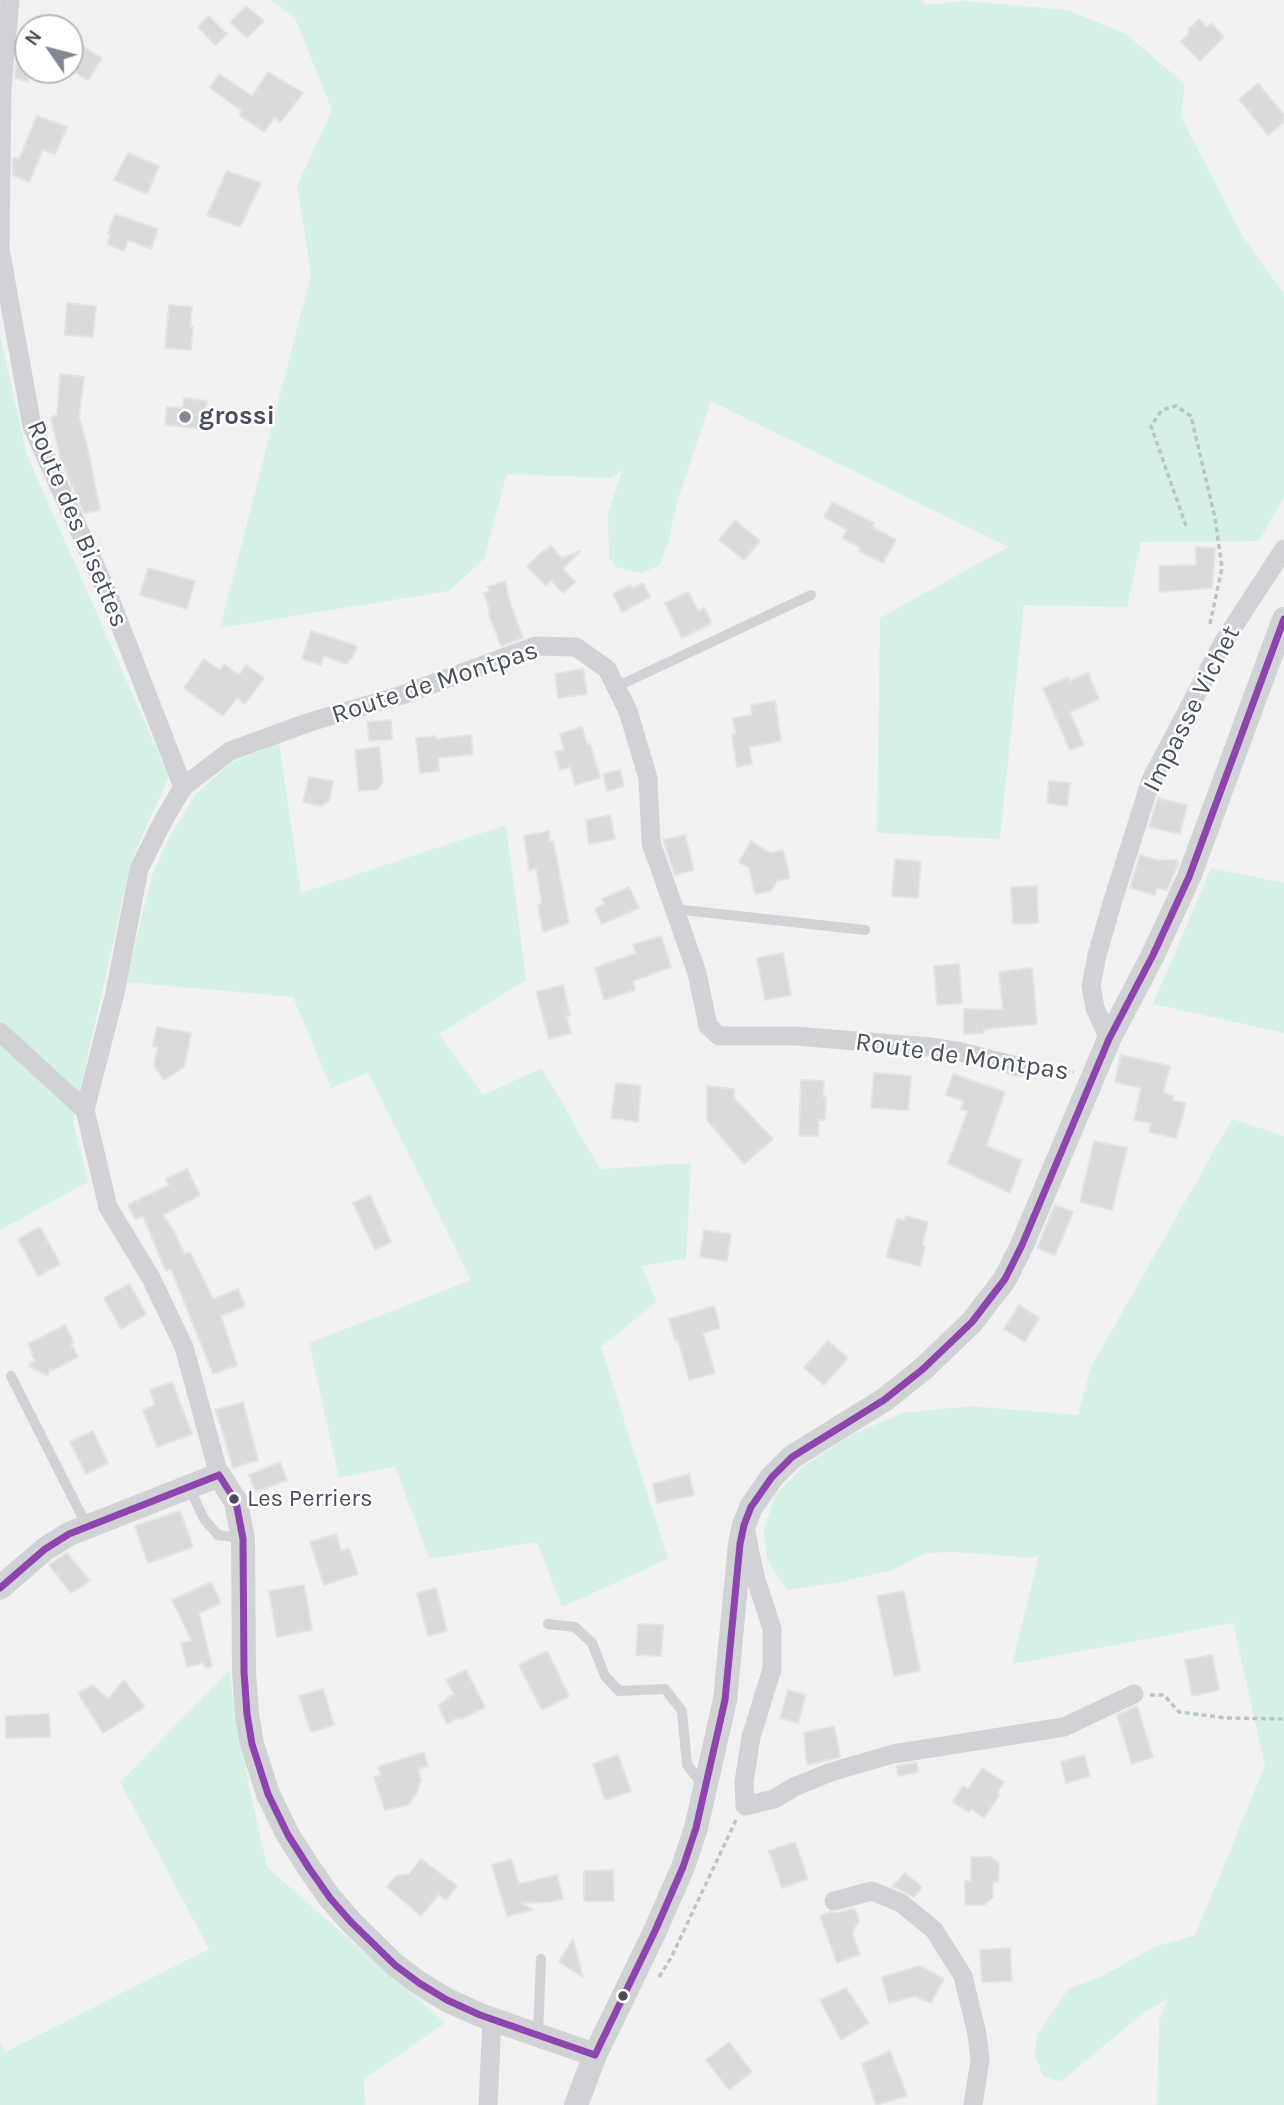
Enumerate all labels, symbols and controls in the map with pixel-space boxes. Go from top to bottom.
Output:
north arrow [14,14,84,84]
text: N [21,26,46,50]
place label: grossi [199,401,275,433]
marker: grossi [177,409,193,425]
street label: Route des Bisettes [19,416,135,632]
street label: Impasse Vichet [1137,621,1247,797]
street label: Route de Montpas [328,635,542,731]
street label: Route de Montpas [853,1027,1071,1087]
place label: Les Perriers [247,1485,373,1513]
marker: Les Perriers [227,1492,241,1506]
unlabelled marker [616,1989,630,2003]

